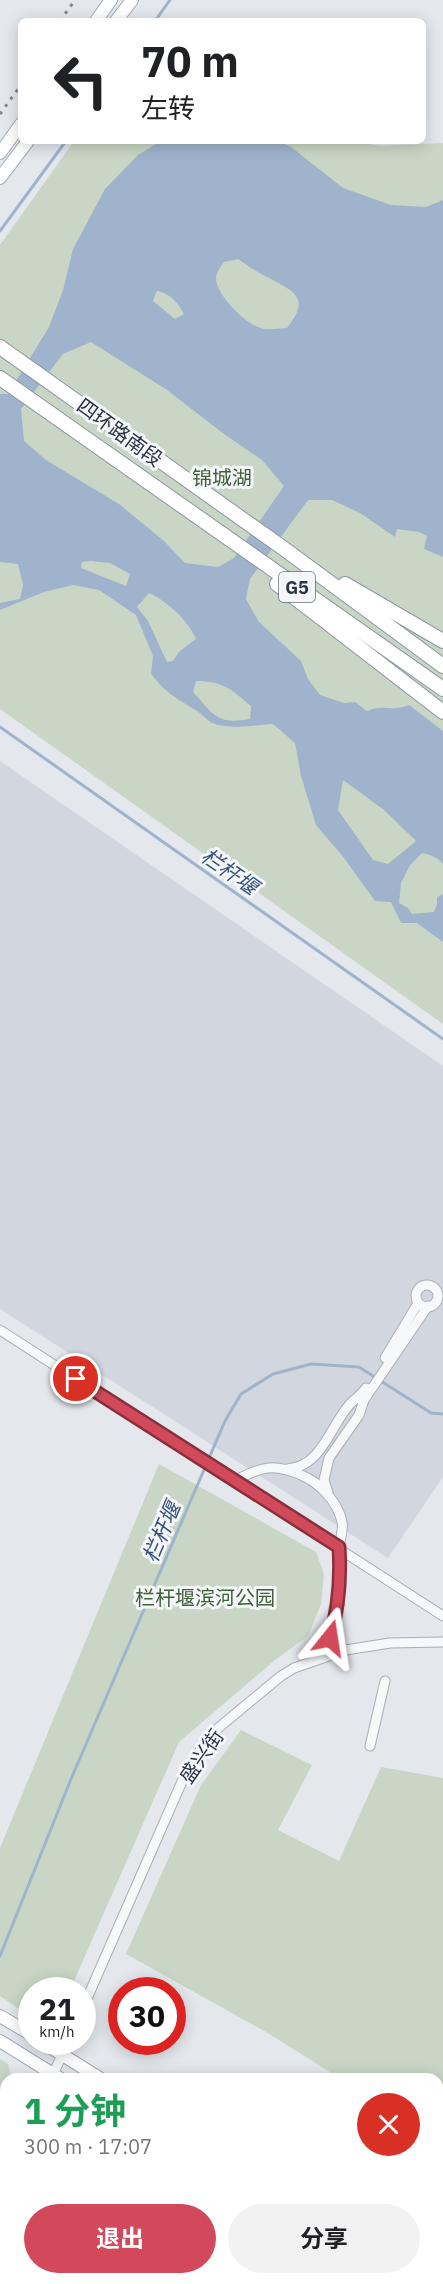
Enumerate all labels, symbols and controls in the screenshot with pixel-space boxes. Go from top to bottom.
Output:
text: 70 m [141,34,239,89]
icon: left [42,42,120,120]
text: 左转 [141,90,195,125]
street label: 四环路南段 [72,392,168,472]
park label: 锦城湖 [192,464,252,491]
road number: G5 [279,572,315,602]
water label: 栏杆堰 [196,841,266,902]
pin [50,1353,101,1404]
icon: arrive [59,1362,92,1395]
water label: 栏杆堰 [136,1495,187,1566]
park label: 栏杆堰滨河公园 [135,1584,275,1611]
position arrow [298,1606,362,1670]
street label: 盛兴街 [173,1724,229,1788]
speed limit sign: 30 [108,1977,186,2055]
text: 21 [39,1989,75,2028]
text: km/h [39,2022,75,2041]
text: 1 分钟 [24,2087,126,2134]
button: close [357,2093,420,2156]
text: 300 m · 17:07 [24,2133,152,2160]
button: 退出 [24,2204,216,2273]
button: 分享 [228,2204,420,2273]

